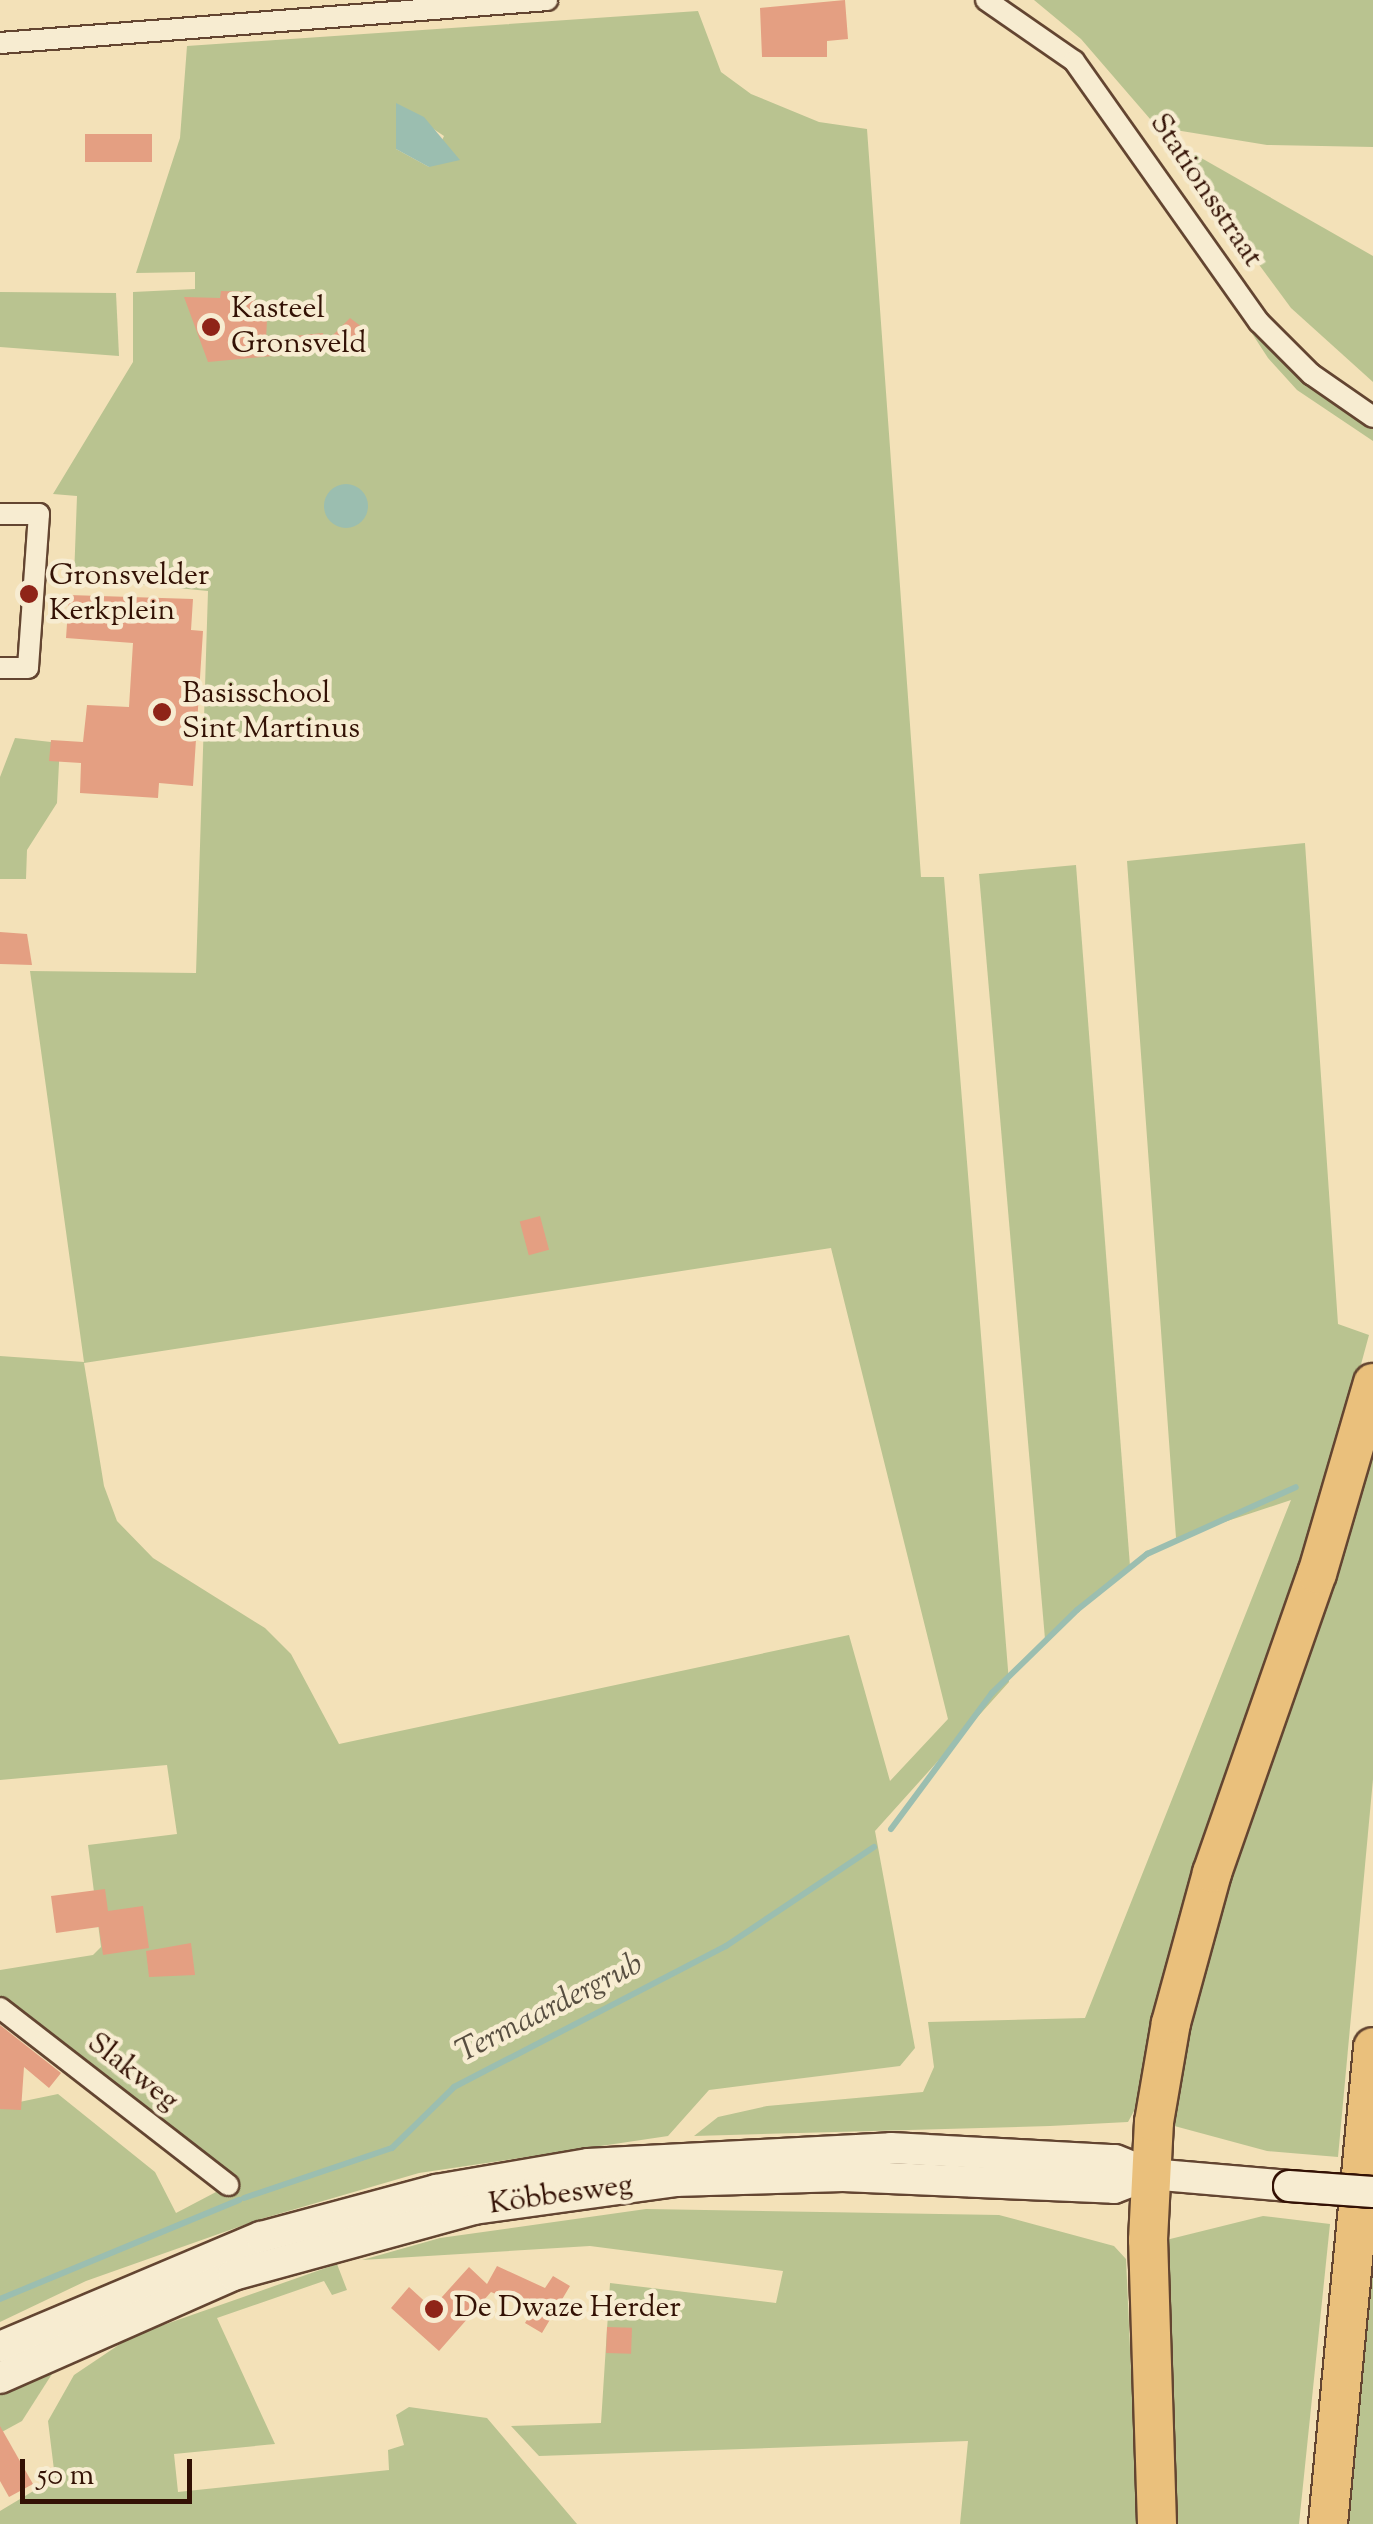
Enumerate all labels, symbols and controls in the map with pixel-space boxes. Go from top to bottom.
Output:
street label: Stationsstraat [1141,108,1269,274]
place label: Kasteel Gronsveld [231,292,366,362]
marker: Kasteel Gronsveld [200,316,222,338]
place label: Gronsvelder Kerkplein [49,559,209,630]
marker: Gronsvelder Kerkplein [18,583,40,605]
place label: Basisschool Sint Martinus [182,677,360,748]
marker: Basisschool Sint Martinus [151,701,173,723]
water label: Termaardergrub [450,1945,650,2073]
street label: Slakweg [79,2026,185,2120]
street label: Köbbesweg [487,2168,635,2224]
place label: De Dwaze Herder [454,2291,681,2327]
marker: De Dwaze Herder [423,2298,445,2320]
scale bar [25,2439,198,2501]
text: 50 m [37,2455,94,2498]

